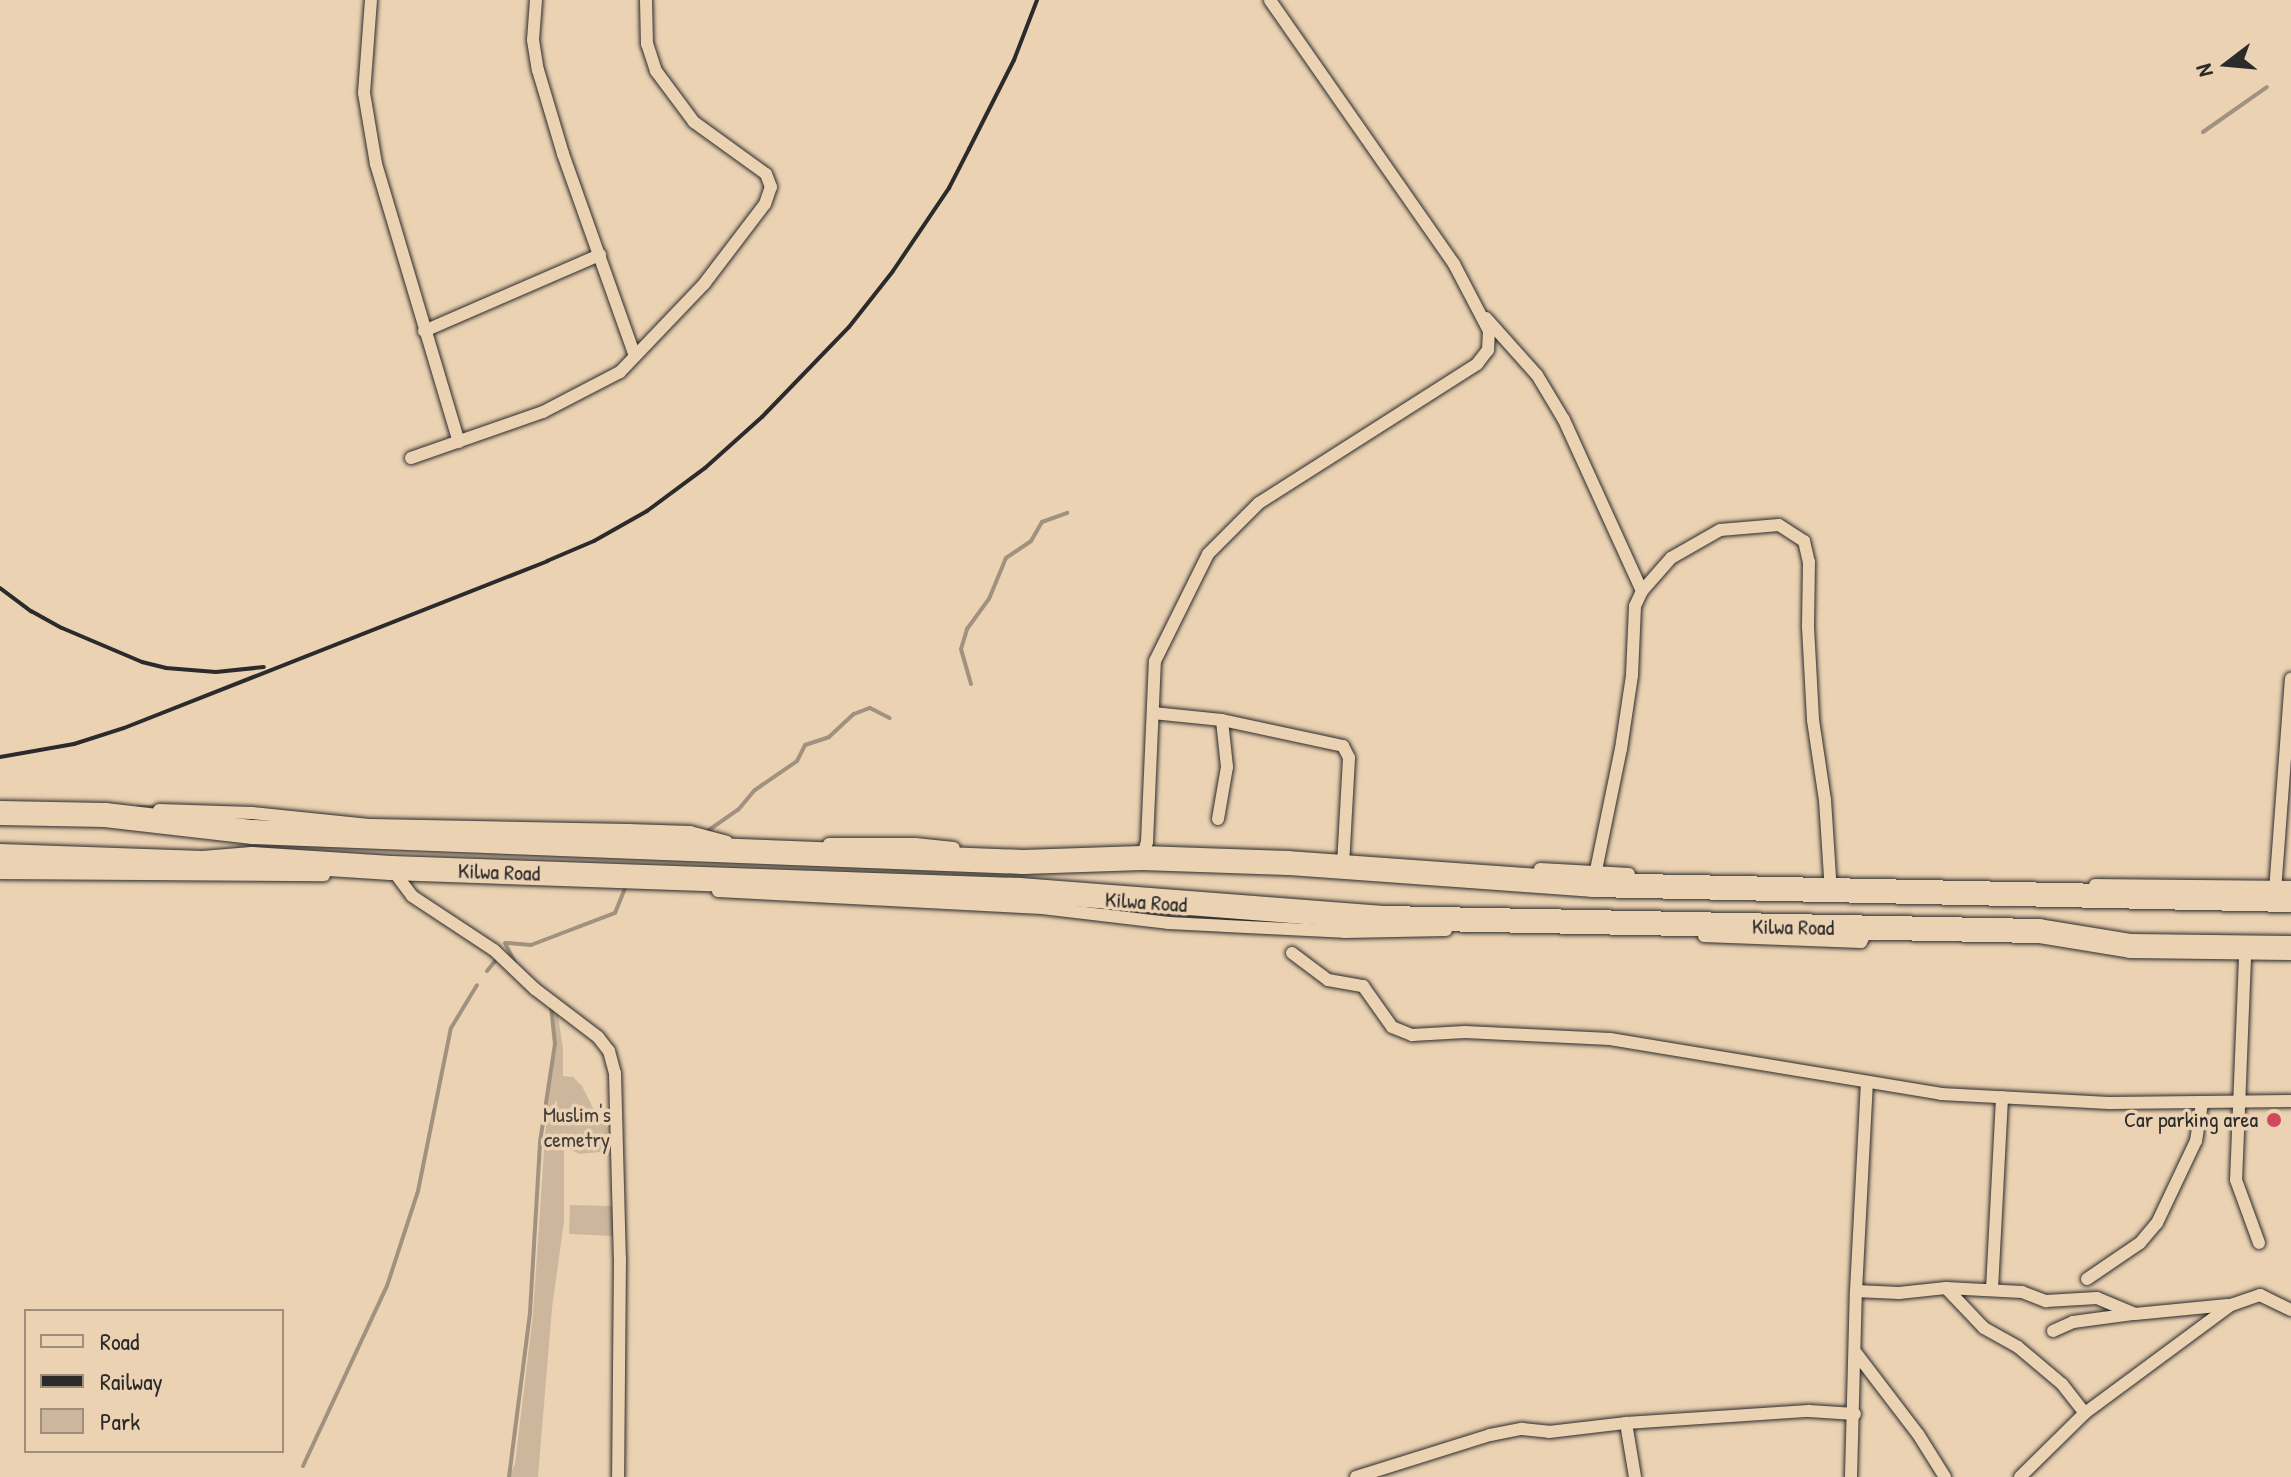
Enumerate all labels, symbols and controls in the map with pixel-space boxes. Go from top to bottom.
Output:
north arrow [2187,24,2267,104]
text: N [2188,61,2220,80]
street label: Kilwa Road [457,857,541,887]
street label: Kilwa Road [1104,886,1188,918]
street label: Kilwa Road [1752,913,1834,941]
park label: Muslim's cemetry [543,1101,611,1152]
place label: Car parking area [2124,1107,2258,1133]
marker: Car parking area [2265,1111,2283,1129]
legend [24,1309,284,1453]
text: Road [100,1325,139,1357]
text: Railway [100,1365,163,1397]
text: Park [100,1405,140,1437]

